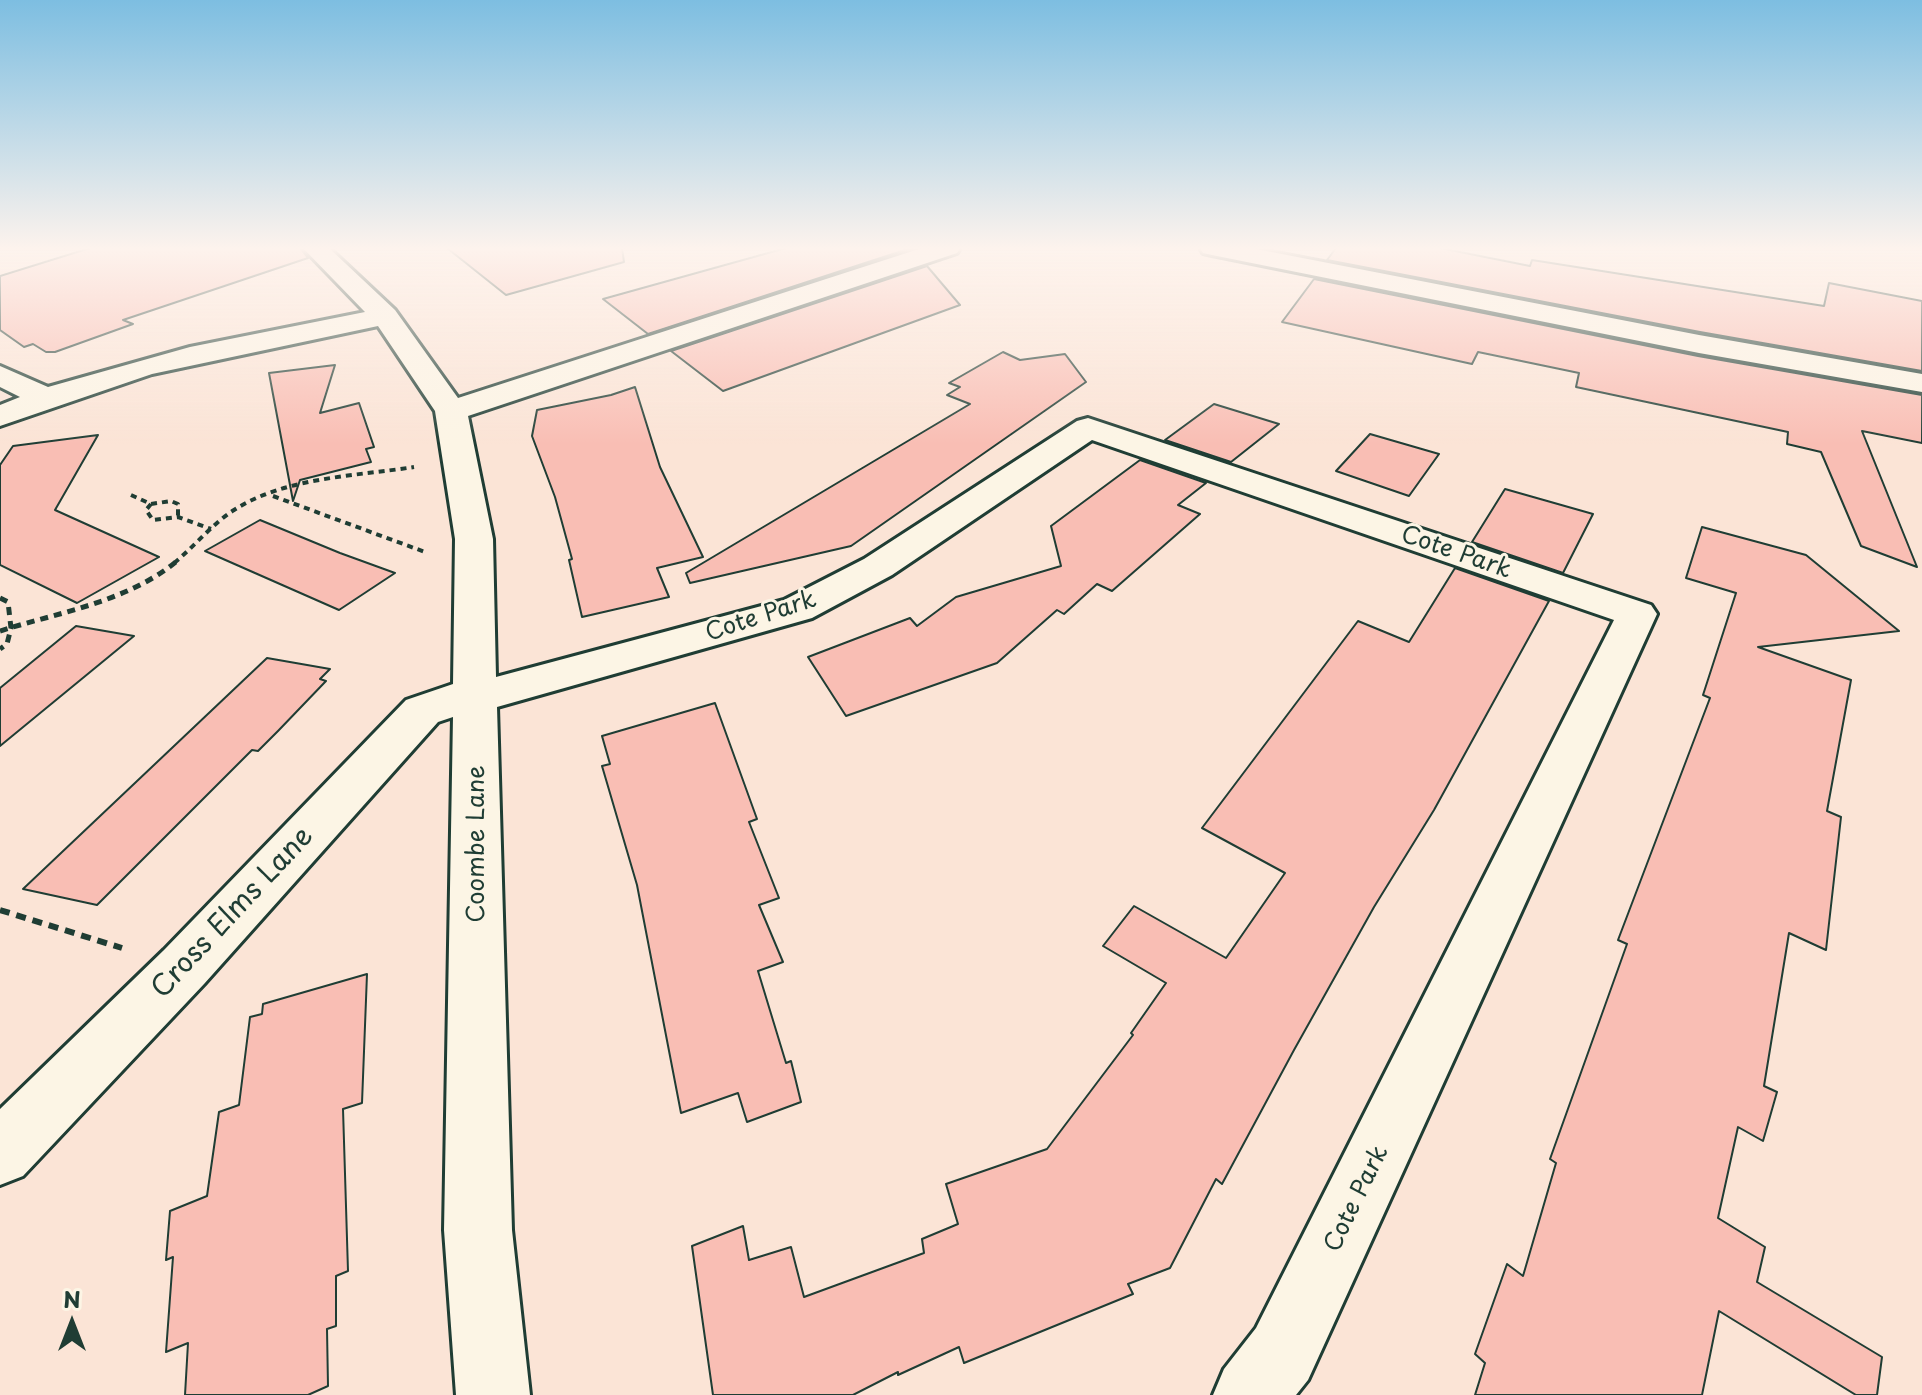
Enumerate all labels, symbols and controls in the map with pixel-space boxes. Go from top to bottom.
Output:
street label: Cote Park [1397,521,1515,585]
street label: Cote Park [702,586,820,648]
street label: Coombe Lane [463,765,491,923]
street label: Cross Elms Lane [145,820,321,1006]
street label: Cote Park [1319,1141,1395,1257]
text: N [63,1282,81,1315]
north arrow [32,1283,112,1363]

